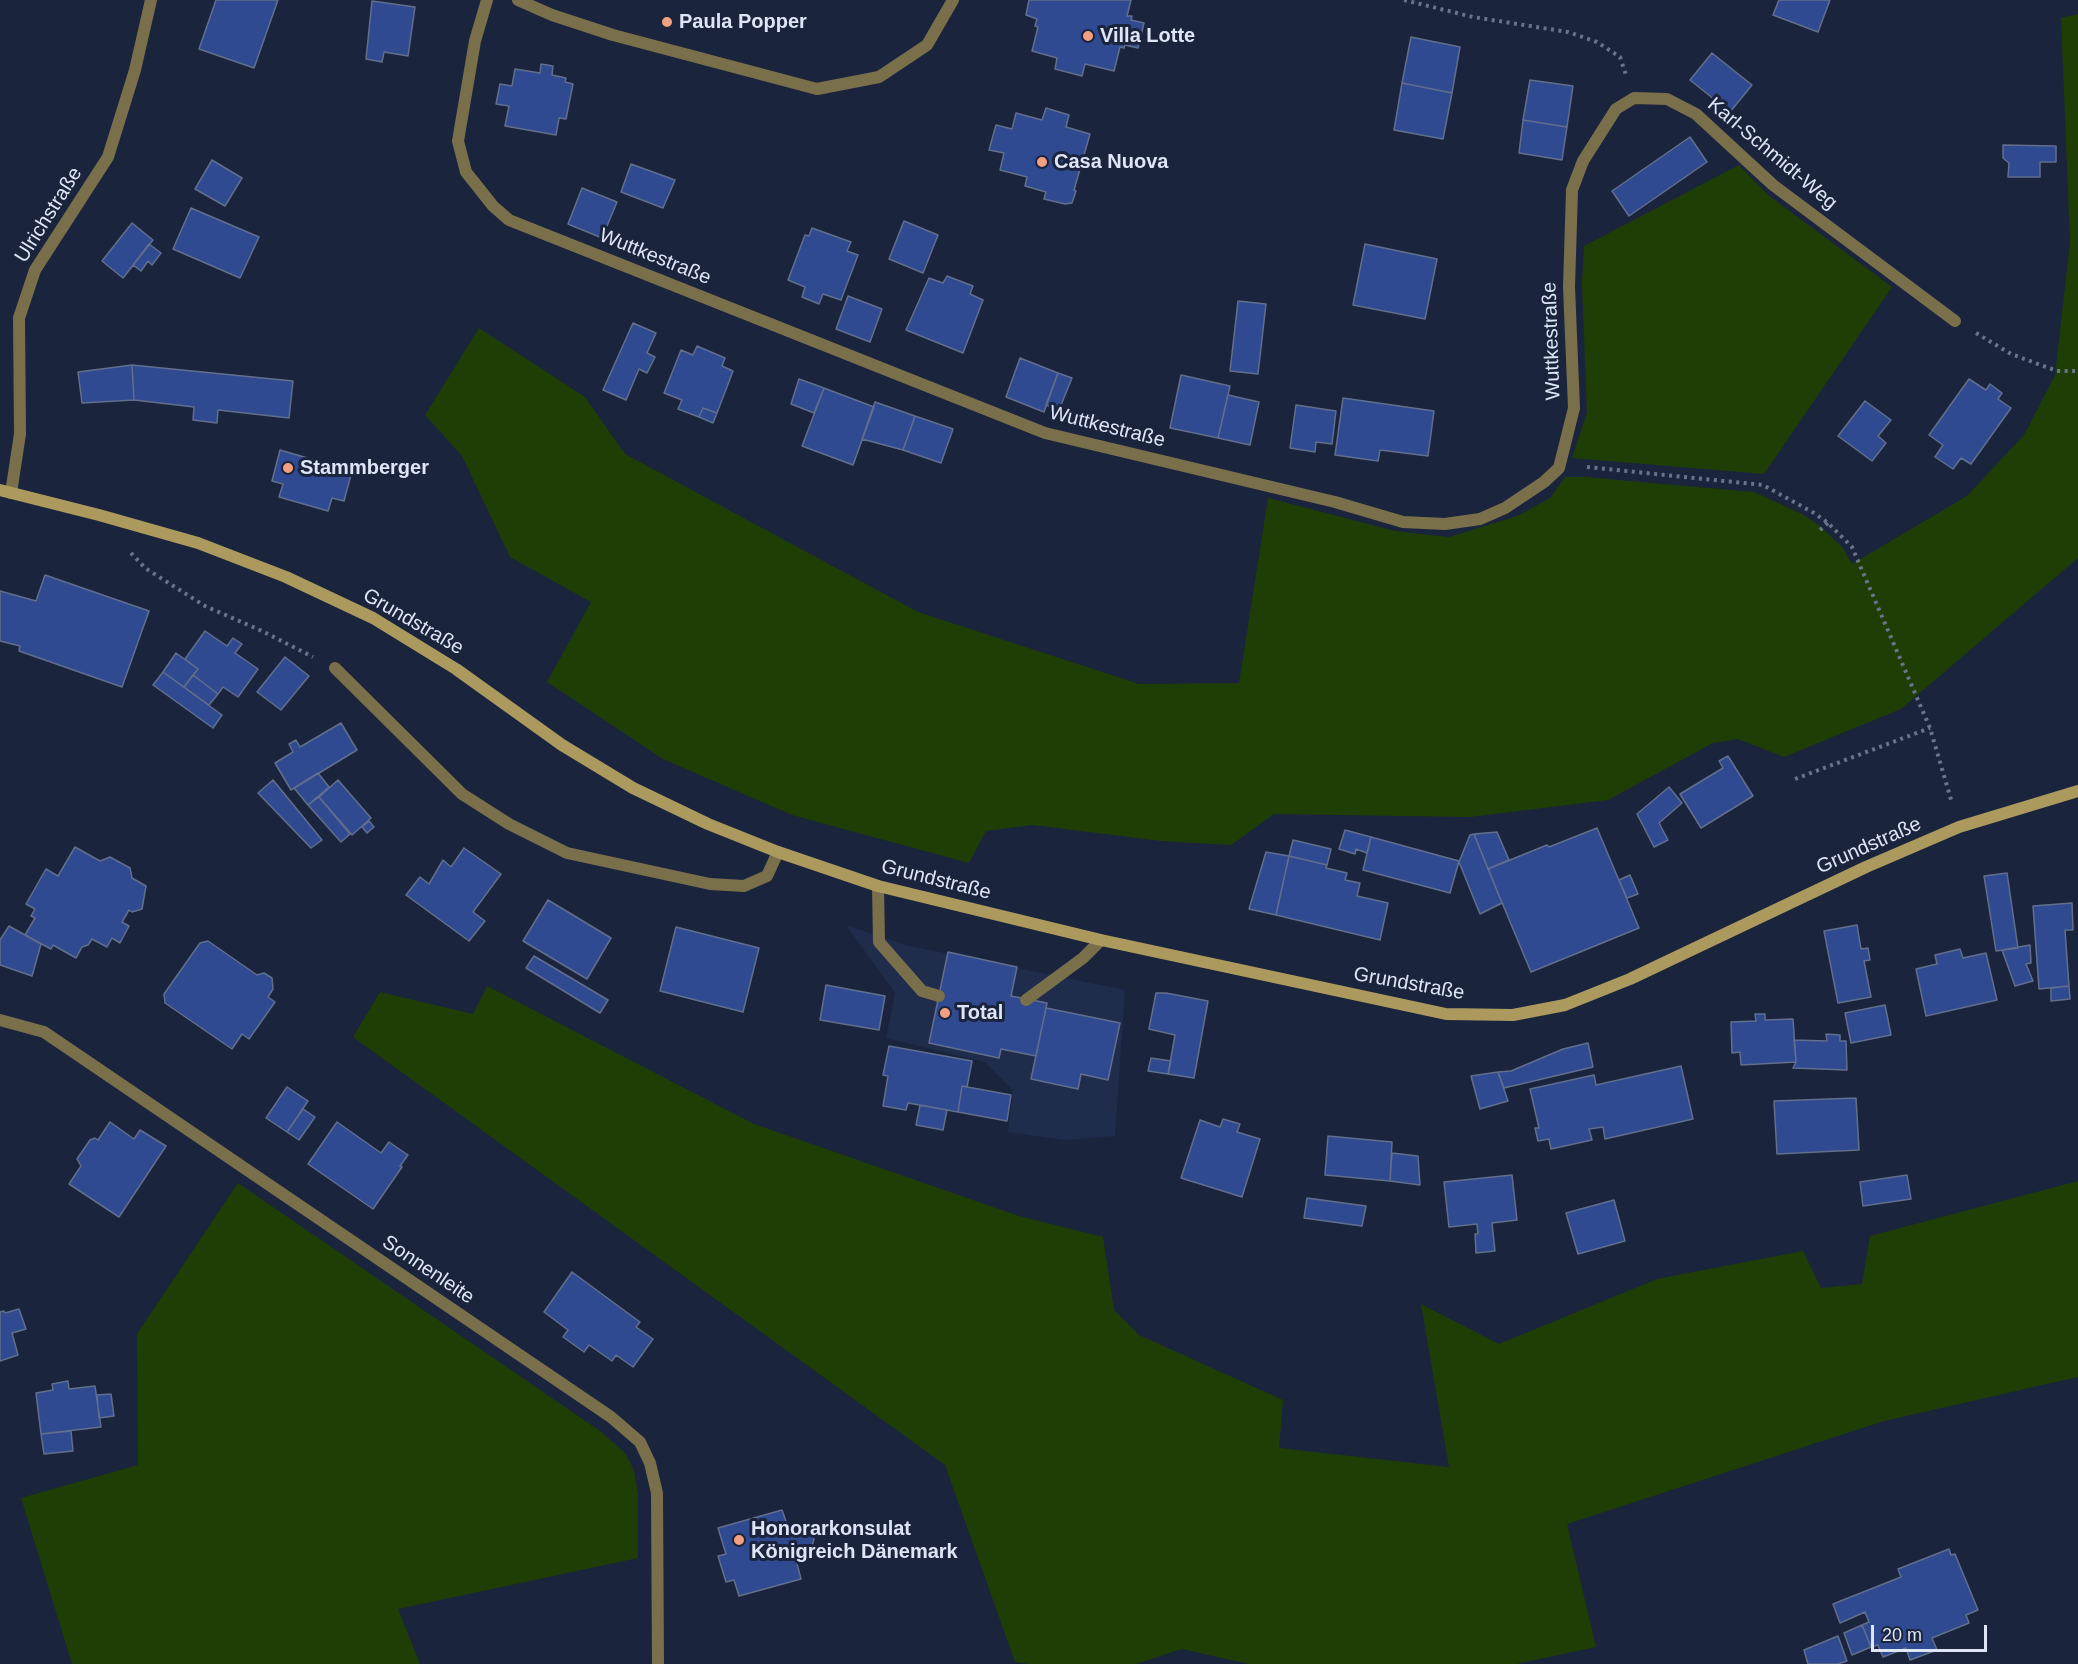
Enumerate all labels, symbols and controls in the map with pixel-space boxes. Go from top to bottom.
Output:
place label: Paula Popper [679,10,807,34]
marker: Paula Popper [660,15,674,29]
place label: Villa Lotte [1100,24,1195,48]
marker: Villa Lotte [1081,29,1095,43]
street label: Karl-Schmidt-Weg [1702,93,1842,215]
place label: Casa Nuova [1054,150,1168,174]
marker: Casa Nuova [1035,155,1049,169]
street label: Ulrichstraße [10,163,88,267]
street label: Wuttkestraße [596,224,714,290]
street label: Wuttkestraße [1538,281,1566,401]
street label: Wuttkestraße [1047,401,1167,453]
place label: Stammberger [300,456,429,480]
marker: Stammberger [281,461,295,475]
street label: Grundstraße [358,584,468,660]
street label: Grundstraße [1813,812,1925,880]
street label: Grundstraße [879,855,993,905]
street label: Grundstraße [1352,962,1466,1006]
place label: Total [957,1001,1003,1025]
marker: Total [938,1006,952,1020]
street label: Sonnenleite [377,1231,479,1309]
place label: Honorarkonsulat Königreich Dänemark [751,1517,958,1564]
marker: Honorarkonsulat Königreich Dänemark [732,1533,746,1547]
scale bar [1874,1613,1990,1651]
text: 20 m [1882,1625,1922,1645]

